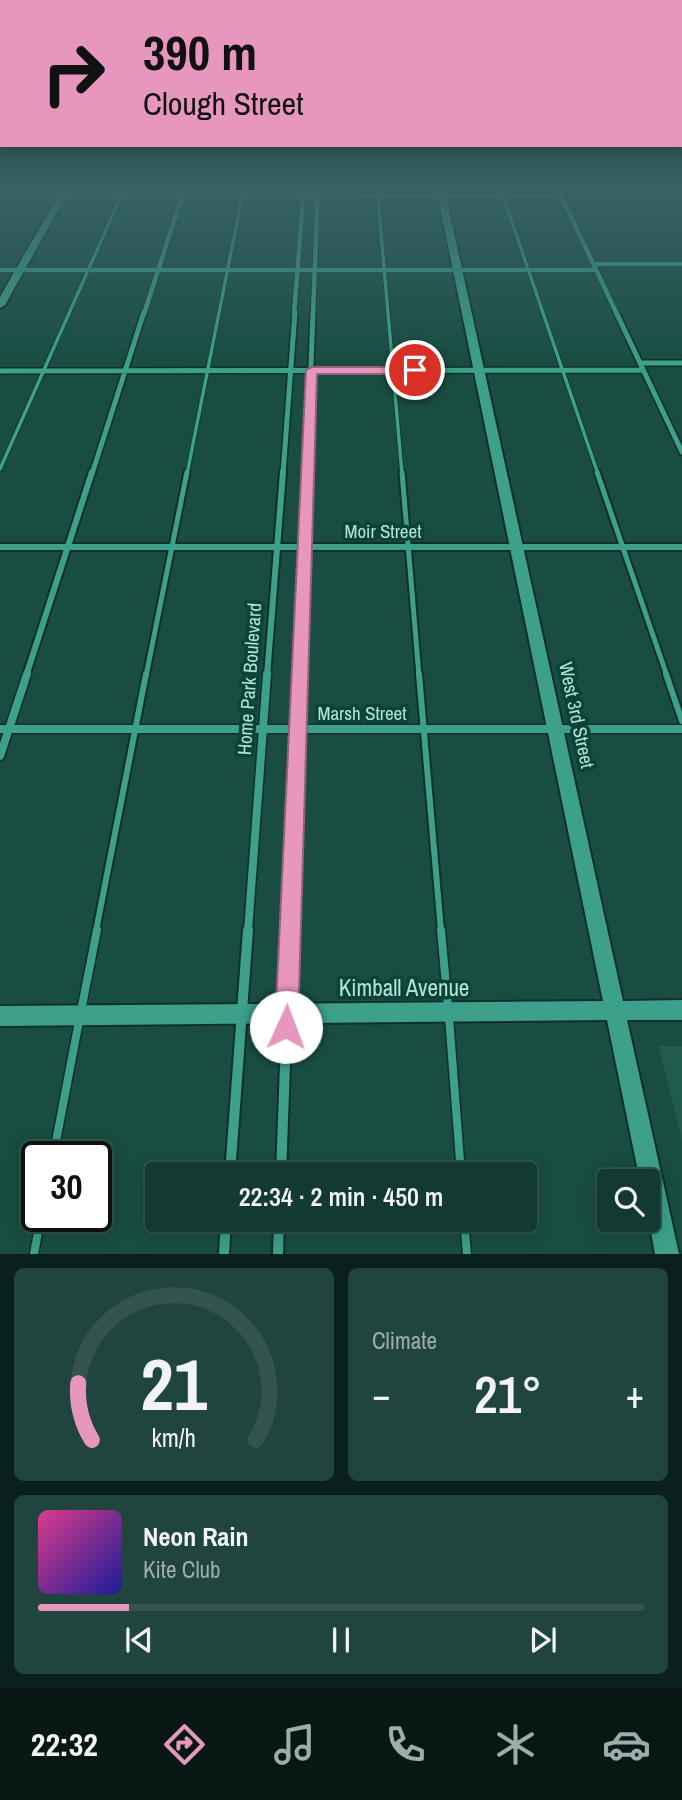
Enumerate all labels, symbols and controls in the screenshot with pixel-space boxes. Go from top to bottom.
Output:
text: 390 m [143,19,257,85]
icon: right [28,28,119,119]
text: Clough Street [143,82,303,125]
pin [385,340,445,400]
icon: arrive [396,351,434,389]
street label: Moir Street [344,518,422,544]
street label: Home Park Boulevard [231,602,267,756]
street label: West 3rd Street [553,659,601,771]
street label: Marsh Street [317,700,407,726]
street label: Kimball Avenue [339,972,469,1003]
position arrow [249,990,323,1064]
speed limit sign: 30 [21,1141,112,1232]
map controls [597,1169,660,1232]
button: search [597,1169,660,1232]
text: 22:34 · 2 min · 450 m [239,1179,443,1214]
text: Climate [372,1325,437,1356]
text: 21 [141,1336,208,1434]
text: 21° [474,1359,542,1429]
text: − [372,1369,390,1420]
text: + [626,1369,644,1420]
text: km/h [152,1421,196,1455]
text: Neon Rain [143,1519,248,1554]
text: Kite Club [143,1554,221,1585]
icon: previous [120,1621,158,1659]
icon: pause [322,1621,360,1659]
icon: next [524,1621,562,1659]
icon: directions [160,1720,209,1769]
icon: music [270,1720,319,1769]
icon: phone [381,1720,430,1769]
icon: climate [491,1720,540,1769]
icon: car [602,1720,651,1769]
text: 22:32 [31,1723,98,1766]

